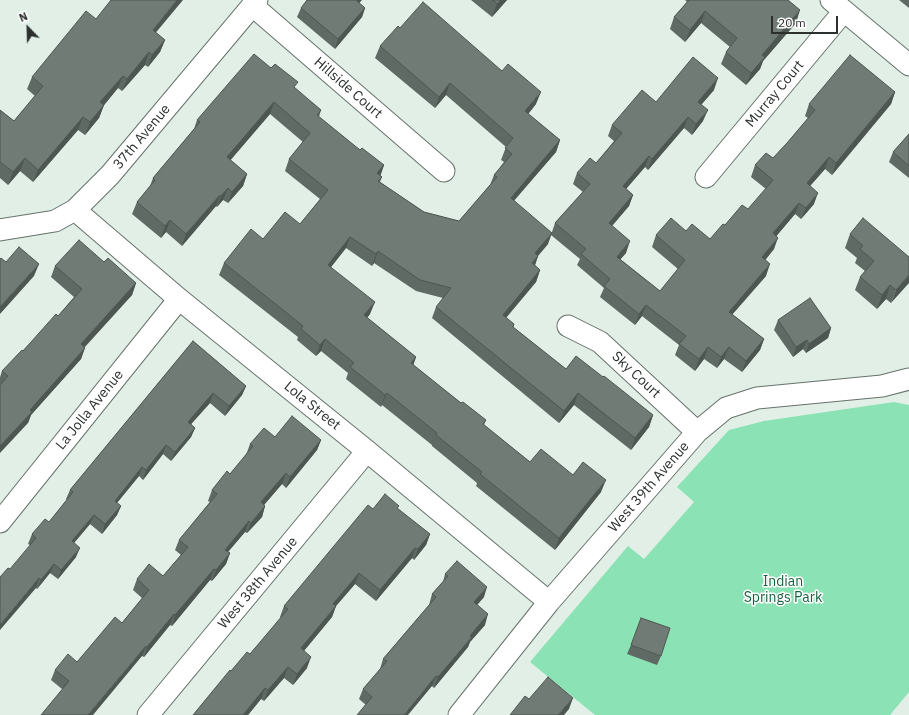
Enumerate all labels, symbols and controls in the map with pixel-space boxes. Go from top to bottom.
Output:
north arrow [8,8,48,48]
scale bar [773,8,840,34]
text: N [17,9,30,25]
text: 20 m [778,15,806,30]
street label: Hillside Court [310,54,386,122]
street label: Murray Court [742,57,808,131]
street label: 37th Avenue [110,101,174,173]
street label: Sky Court [608,348,664,402]
street label: La Jolla Avenue [53,367,127,453]
street label: Lola Street [280,378,344,434]
street label: West 39th Avenue [605,438,693,536]
street label: West 38th Avenue [215,534,301,632]
park label: Indian Springs Park [744,574,822,606]

